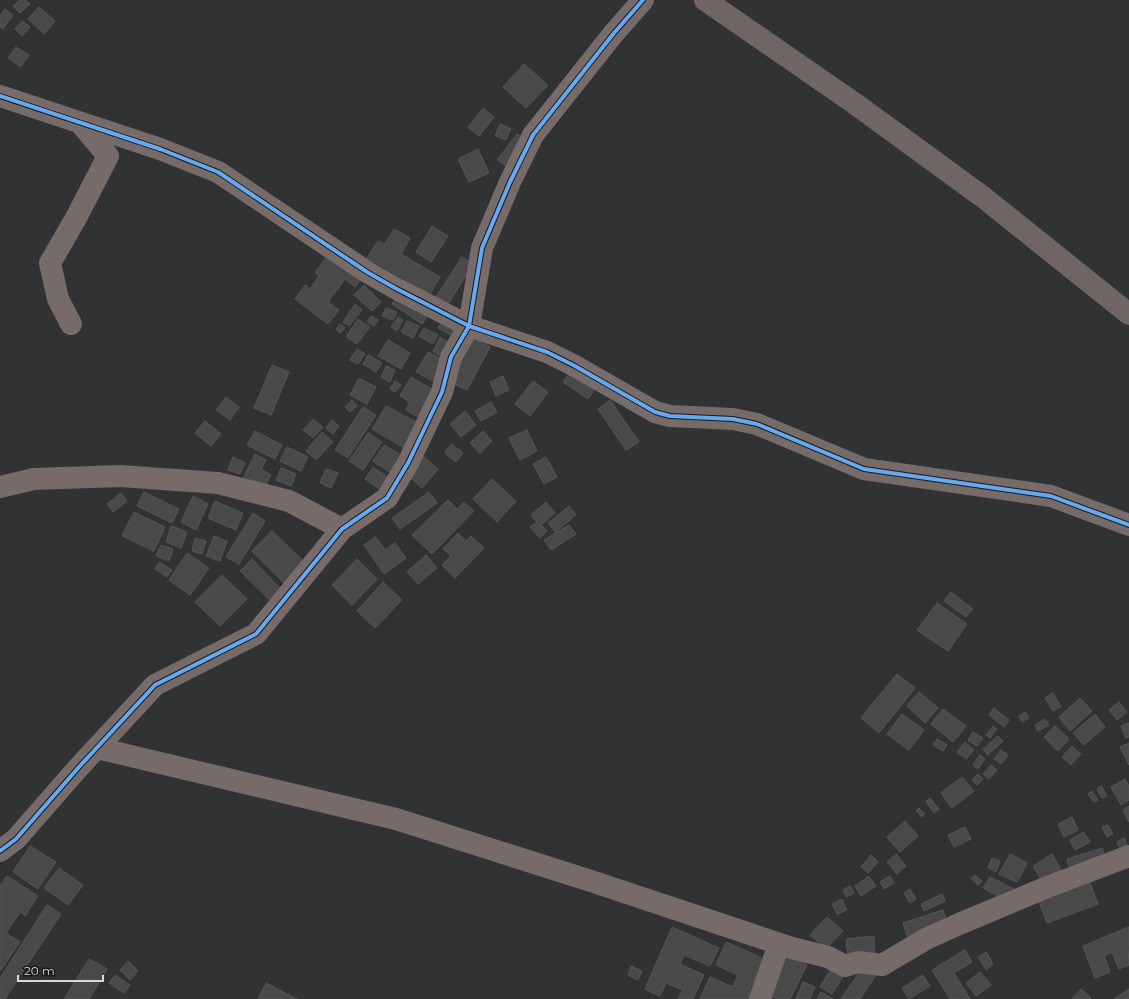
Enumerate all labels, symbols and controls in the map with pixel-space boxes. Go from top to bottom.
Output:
scale bar [18,957,103,983]
text: 20 m [24,963,55,978]

